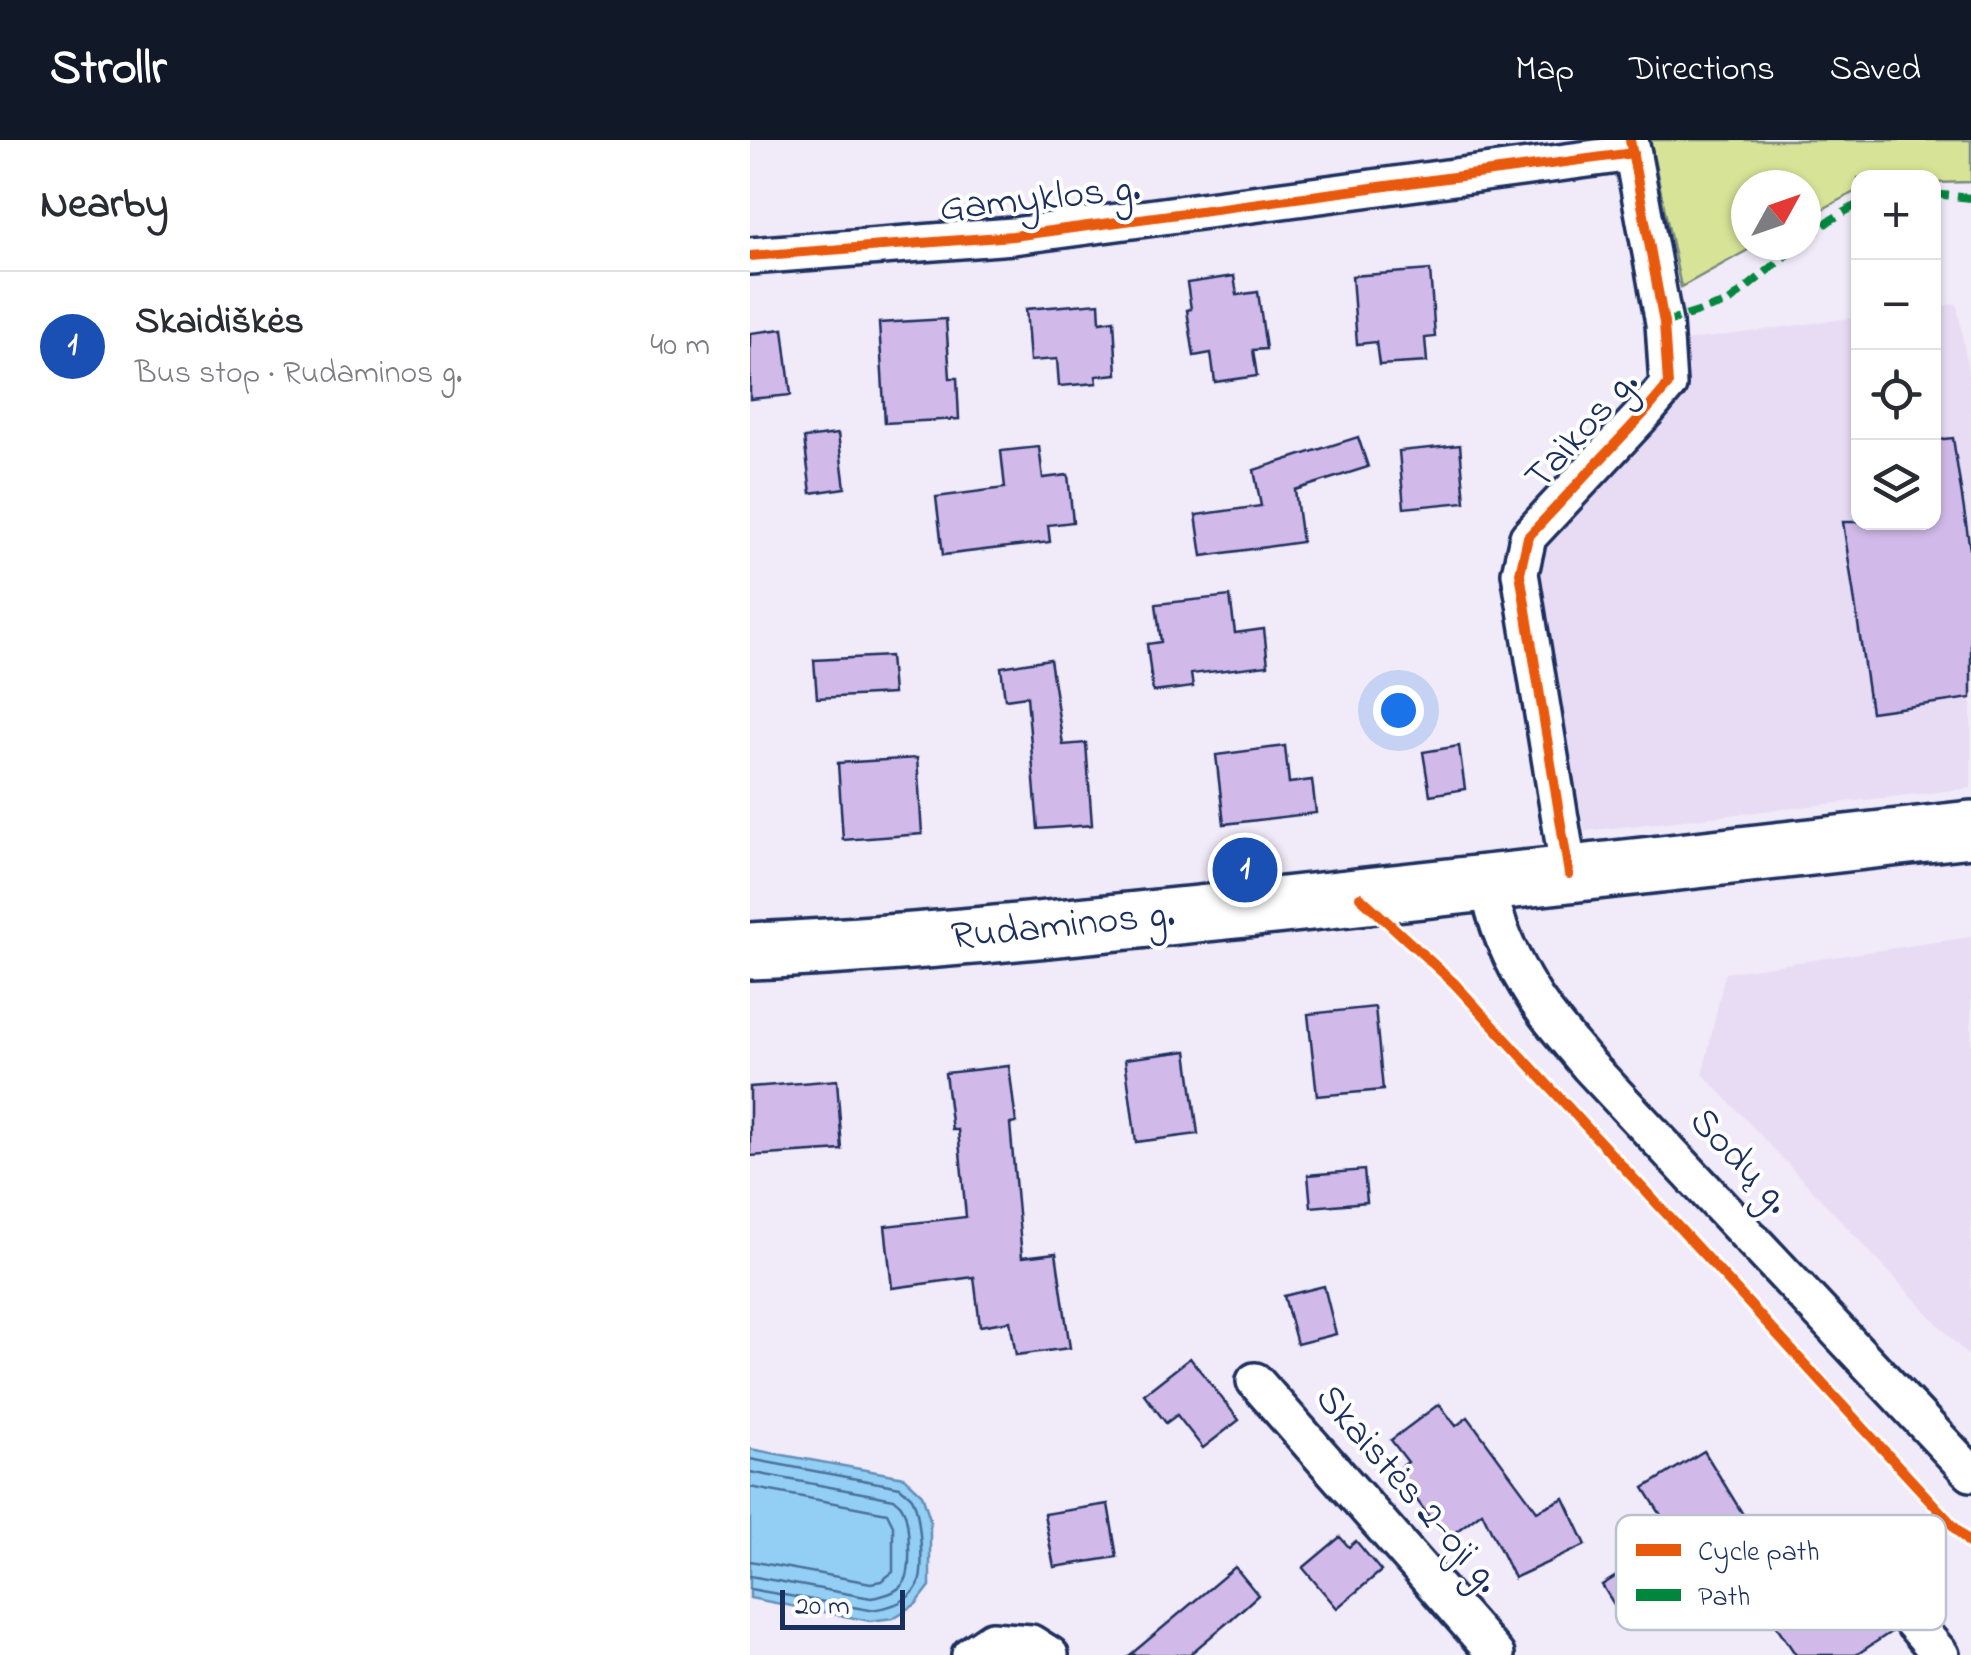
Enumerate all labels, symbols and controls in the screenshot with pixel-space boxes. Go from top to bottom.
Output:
text: Strollr [50,35,166,105]
text: Map [1515,45,1574,96]
text: Directions [1629,45,1775,96]
text: Saved [1830,45,1921,96]
street label: Gamyklos g. [937,160,1143,240]
north arrow [1731,170,1821,260]
map controls [1851,170,1941,530]
button: + [1851,170,1941,260]
text: Nearby [40,175,168,236]
button: − [1851,260,1941,350]
text: Skaidiškės [135,295,304,351]
text: 1 [67,323,78,370]
text: 40 m [650,323,710,370]
button: locate [1851,350,1941,440]
text: Bus stop · Rudaminos g. [135,351,462,398]
street label: Taikos g. [1512,357,1654,505]
button: layers [1851,440,1941,530]
your location [1373,685,1424,736]
pin: 1 [1212,832,1278,908]
street label: Rudaminos g. [948,886,1178,968]
street label: Sodų g. [1674,1095,1804,1229]
street label: Skaistės 2-oji g. [1299,1372,1515,1608]
legend [1616,1515,1946,1630]
text: Cycle path [1698,1533,1820,1574]
text: Path [1698,1578,1750,1619]
scale bar [780,1585,905,1630]
text: 20 m [795,1587,850,1628]

